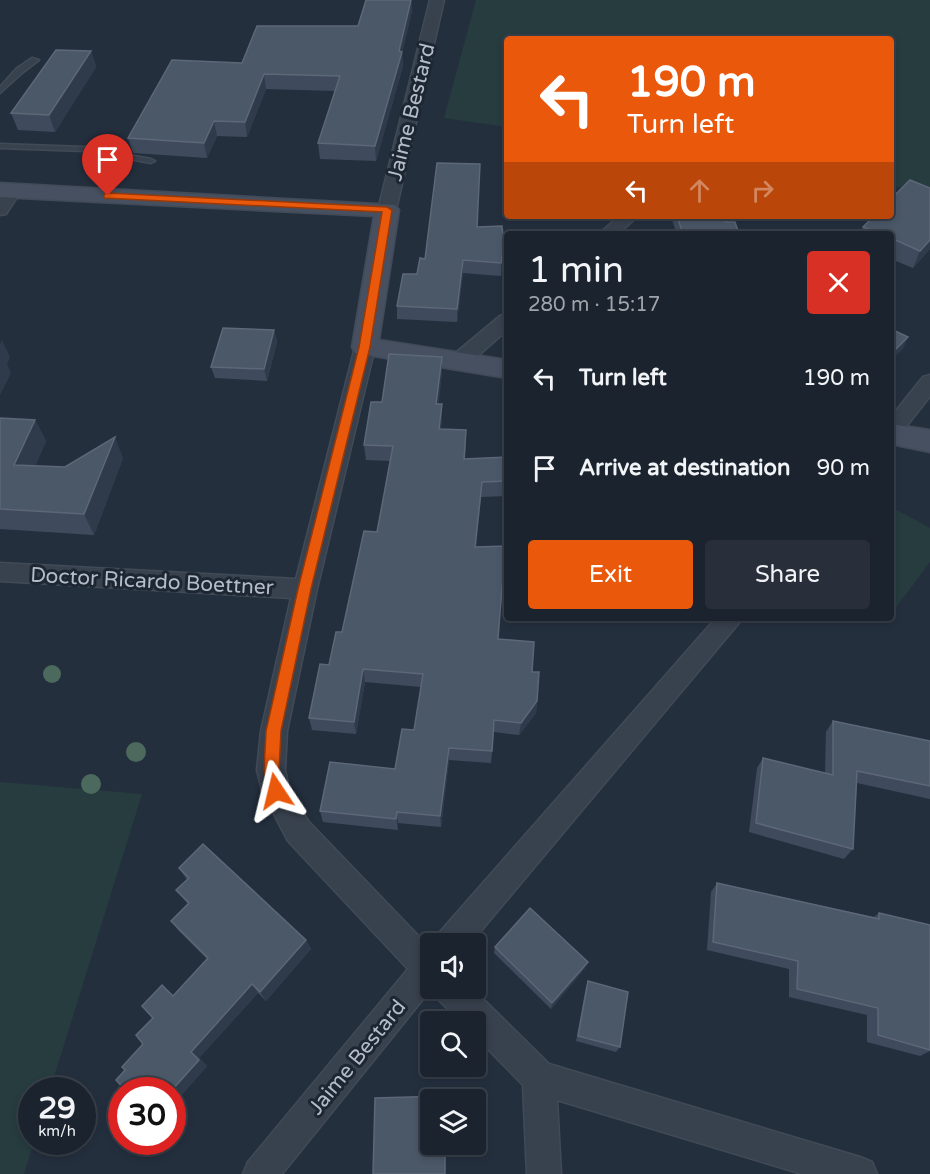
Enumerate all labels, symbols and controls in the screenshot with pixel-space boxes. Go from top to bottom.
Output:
street label: Jaime Bestard [382,41,441,183]
text: 190 m [627,57,756,108]
icon: left [528,60,606,138]
text: Turn left [627,108,734,141]
pin [82,134,133,196]
icon: arrive [91,143,124,176]
icon: left [620,174,653,207]
icon: ahead [683,174,716,207]
icon: right [746,174,779,207]
text: 1 min [528,249,624,292]
button: close [807,251,870,314]
text: 280 m · 15:17 [528,293,660,317]
icon: left [528,362,561,395]
text: Turn left [579,365,667,391]
text: 190 m [803,365,870,391]
icon: arrive [528,452,561,485]
text: Arrive at destination [579,455,790,481]
text: 90 m [816,455,870,481]
button: Exit [528,540,693,609]
button: Share [705,540,870,609]
street label: Doctor Ricardo Boettner [30,563,274,600]
position arrow [244,759,308,823]
map controls [420,933,486,1155]
button: sound [420,933,486,999]
street label: Jaime Bestard [303,995,411,1120]
button: search [420,1011,486,1077]
speed limit sign: 30 [108,1077,186,1155]
button: layers [420,1089,486,1155]
text: 29 [38,1090,76,1127]
text: km/h [38,1122,76,1140]

